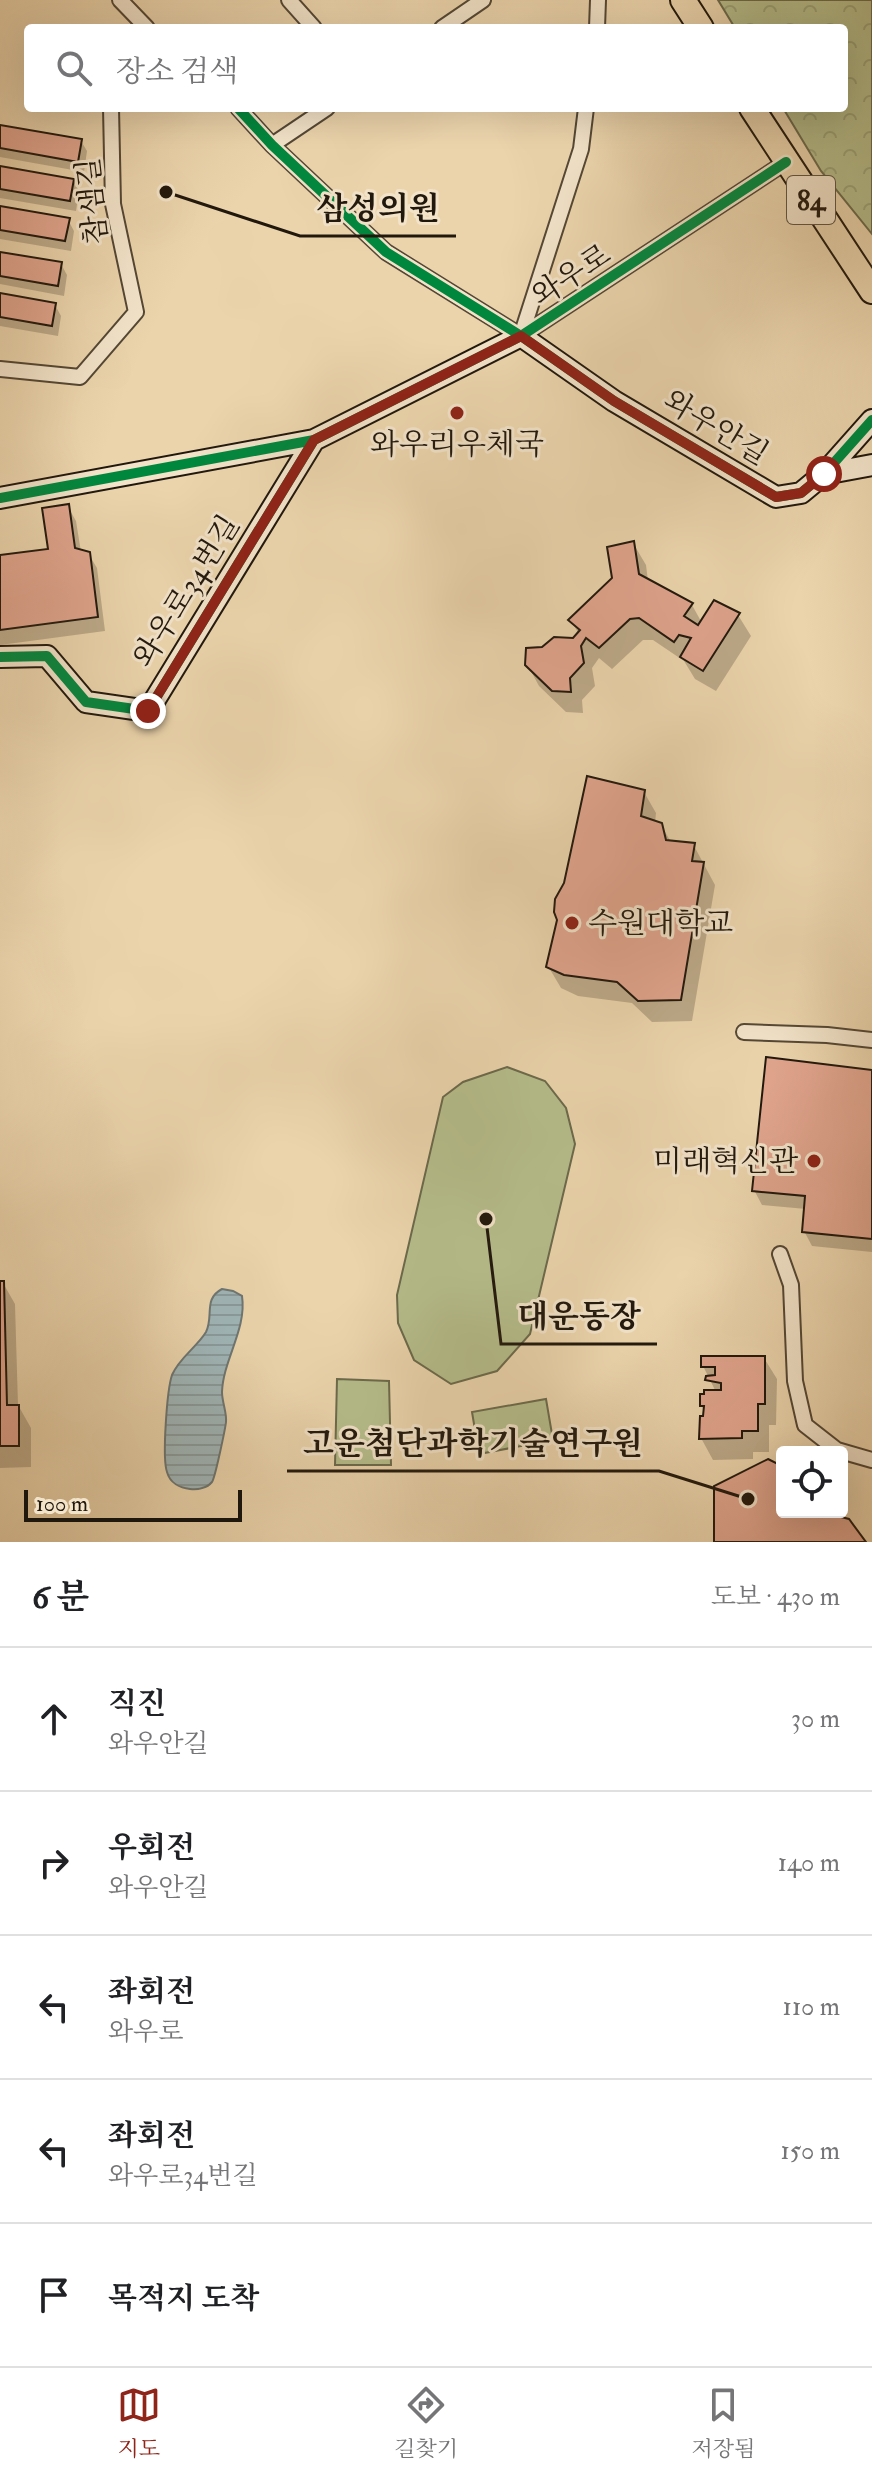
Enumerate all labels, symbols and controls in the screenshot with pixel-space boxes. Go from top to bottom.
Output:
search box [24,24,848,112]
icon: search [52,46,96,90]
text: 장소 검색 [116,53,238,90]
street label: 참샘길 [70,156,115,246]
road number: 84 [787,176,835,224]
callout: 삼성의원 [300,180,456,236]
text: 삼성의원 [316,189,440,229]
street label: 와우로 [525,236,618,315]
street label: 와우안길 [657,382,775,473]
marker: 와우리우체국 [448,404,466,422]
place label: 와우리우체국 [370,426,544,463]
route start [806,456,842,492]
street label: 와우로34번길 [125,508,248,674]
route end [130,693,166,729]
place label: 수원대학교 [588,905,733,942]
marker: 수원대학교 [563,914,581,932]
place label: 미래혁신관 [653,1143,799,1180]
marker: 미래혁신관 [805,1152,823,1170]
callout: 대운동장 [501,1288,657,1344]
text: 대운동장 [517,1297,641,1337]
callout: 고운첨단과학기술연구원 [287,1415,659,1471]
text: 고운첨단과학기술연구원 [303,1424,643,1464]
map controls [776,1446,848,1518]
button: locate [776,1446,848,1518]
scale bar [24,1486,242,1522]
text: 100 m [36,1490,88,1518]
text: 6 분 [32,1576,89,1619]
text: 도보 · 430 m [711,1581,840,1613]
text: 직진 [108,1685,166,1722]
icon: ahead [32,1697,76,1741]
text: 30 m [791,1703,840,1735]
text: 와우안길 [108,1728,208,1760]
text: 우회전 [108,1829,195,1866]
icon: right [32,1841,76,1885]
text: 140 m [778,1847,840,1879]
text: 와우안길 [108,1872,208,1904]
text: 좌회전 [108,1973,195,2010]
icon: left [32,1985,76,2029]
text: 110 m [783,1991,840,2023]
text: 와우로 [108,2016,183,2048]
text: 좌회전 [108,2117,195,2154]
icon: left [32,2129,76,2173]
text: 150 m [781,2135,840,2167]
text: 와우로34번길 [108,2160,258,2192]
icon: arrive [32,2273,76,2317]
text: 목적지 도착 [108,2280,259,2317]
tab: 지도 [117,2383,161,2463]
tab: 길찾기 [394,2383,458,2463]
tab: 저장됨 [691,2383,755,2463]

